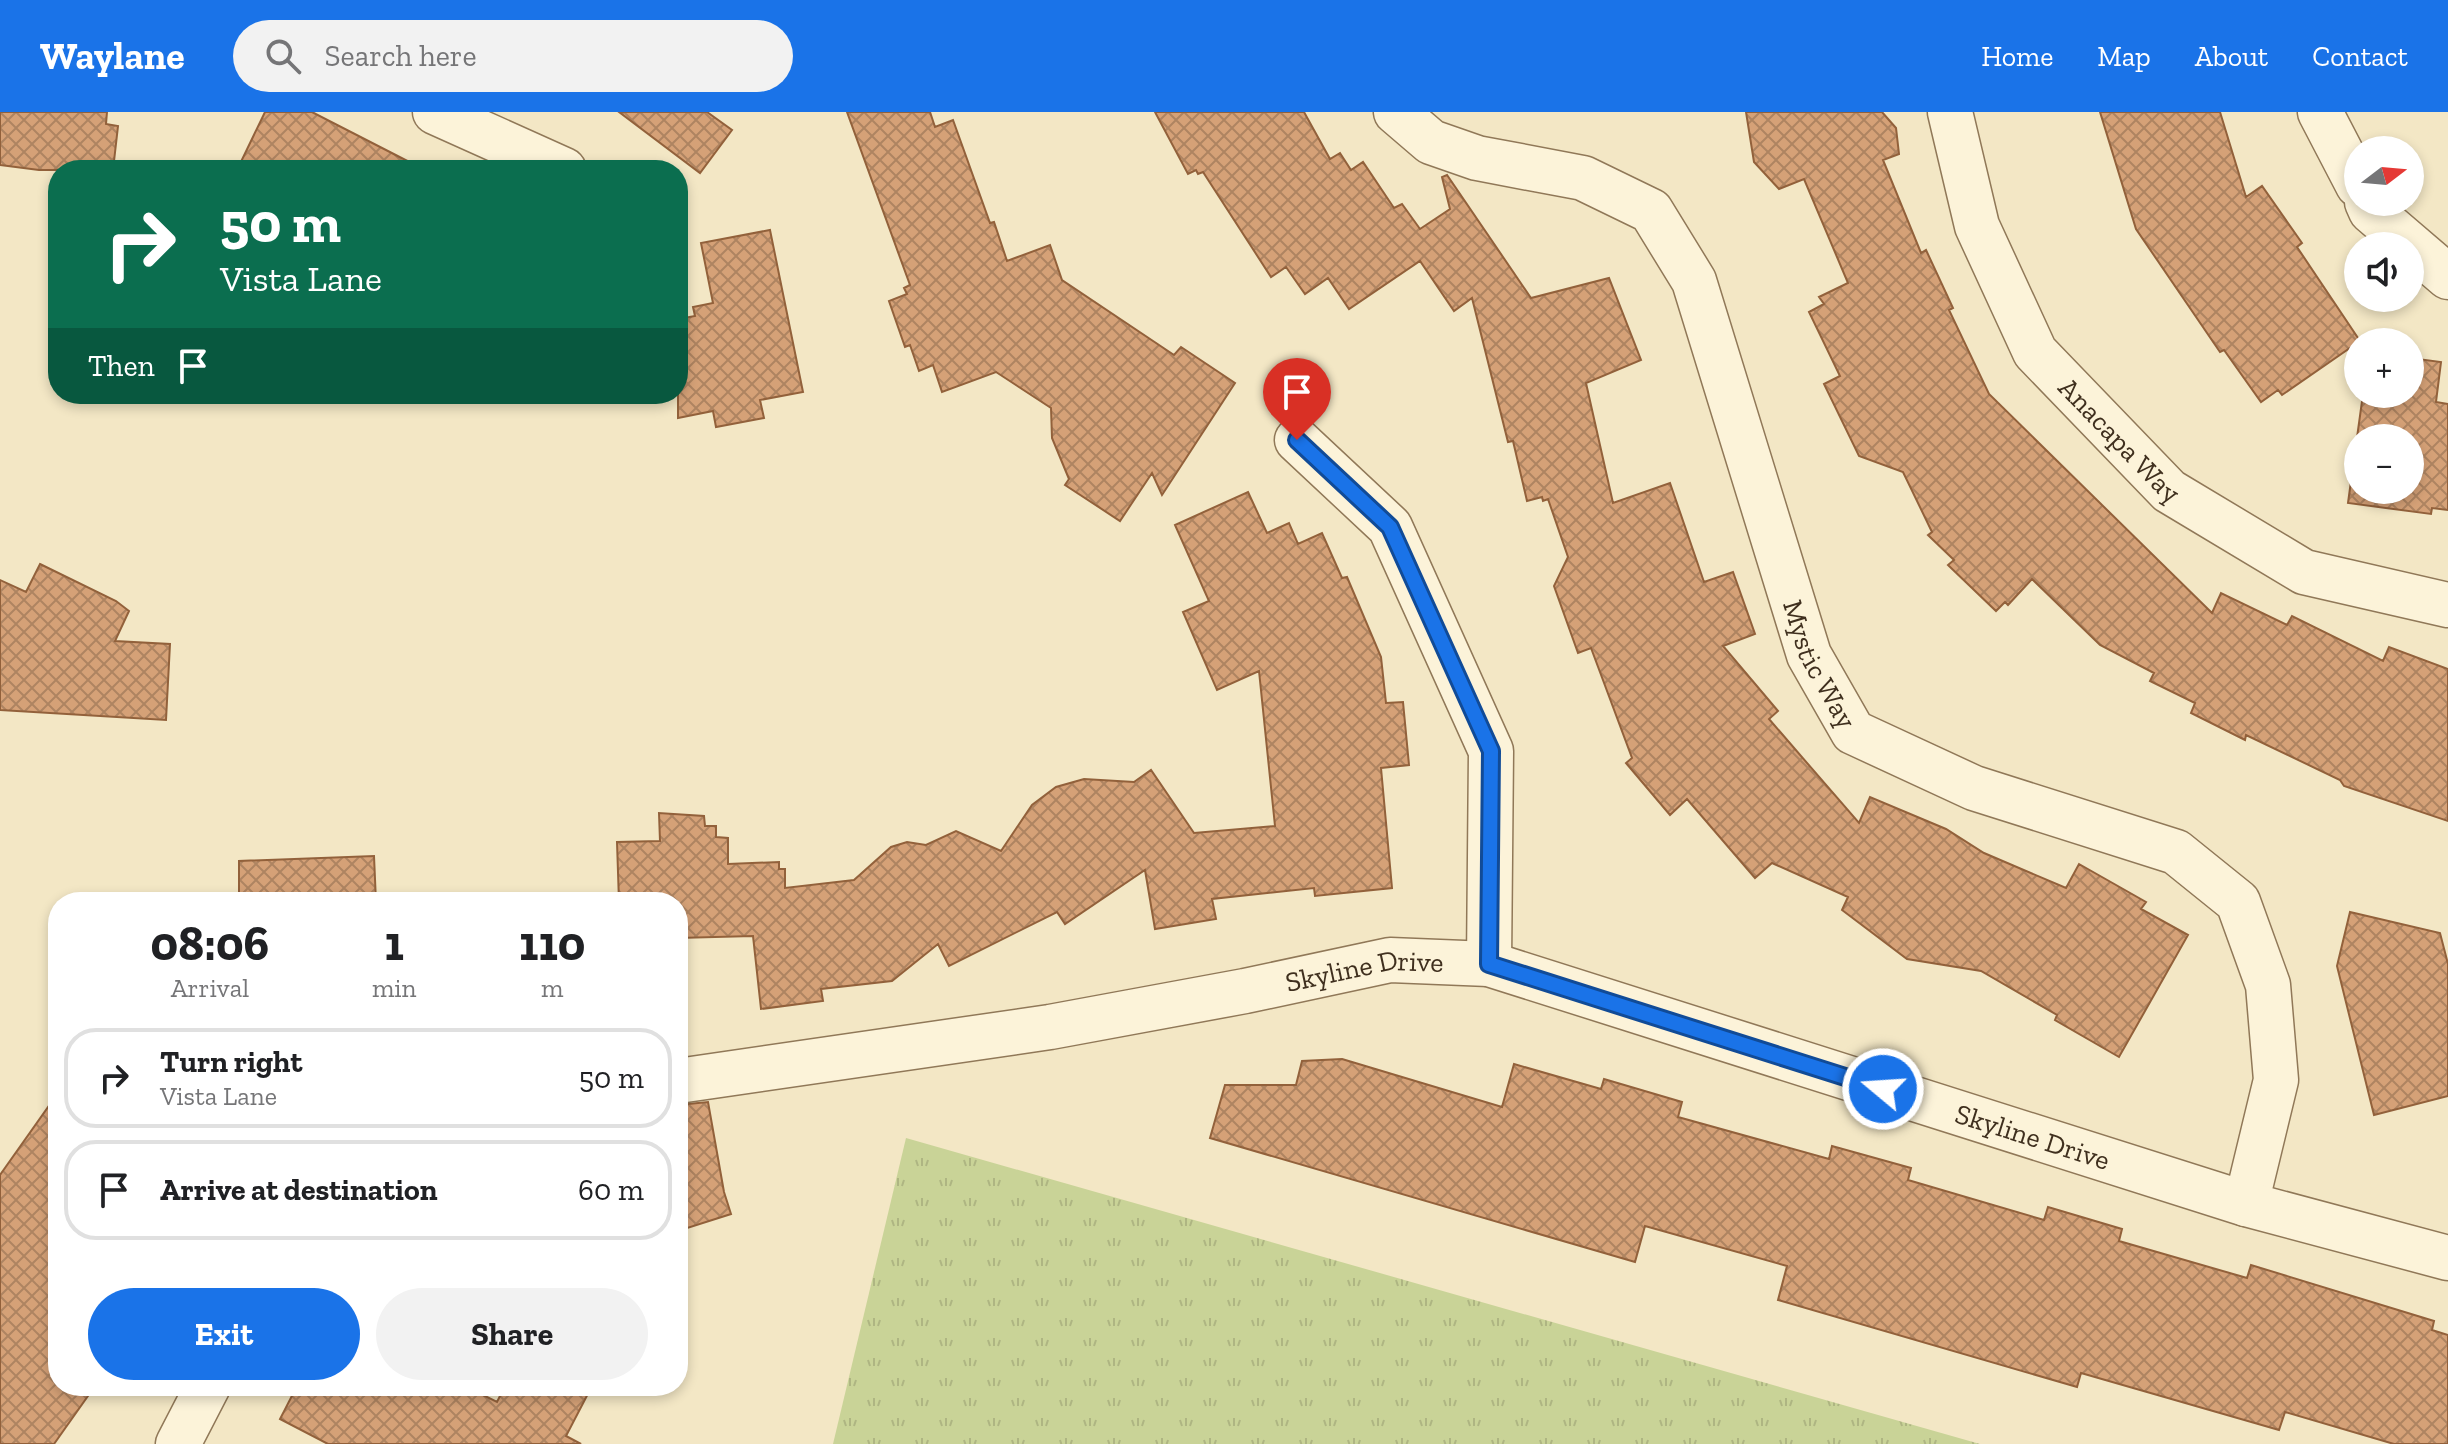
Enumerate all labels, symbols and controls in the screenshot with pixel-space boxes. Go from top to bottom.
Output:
search box [233,20,793,92]
text: Waylane [40,33,185,79]
icon: search [261,34,305,78]
text: Search here [325,38,477,74]
text: Home [1981,40,2053,73]
text: Map [2097,40,2151,73]
text: About [2195,40,2268,73]
text: Contact [2312,40,2408,73]
north arrow [2344,136,2424,216]
map controls [2344,136,2424,504]
text: 50 m [220,189,341,256]
icon: right [88,192,192,296]
button: sound [2344,232,2424,312]
text: Vista Lane [220,257,382,300]
button: + [2344,328,2424,408]
icon: arrive [171,344,215,388]
text: Then [88,348,155,384]
pin [1263,358,1331,440]
icon: arrive [1275,370,1319,414]
street label: Anacapa Way [2052,371,2186,510]
button: − [2344,424,2424,504]
street label: Mystic Way [1776,596,1864,735]
text: 08:06 [151,915,269,972]
text: 1 [384,915,404,972]
text: 110 [519,915,585,972]
street label: Skyline Drive [1282,942,1444,998]
text: Arrival [171,972,249,1004]
text: min [372,972,417,1004]
text: m [541,972,563,1004]
text: Turn right [160,1044,302,1080]
position arrow [1841,1047,1925,1131]
icon: right [92,1056,136,1100]
text: 50 m [579,1060,644,1096]
text: Vista Lane [160,1080,277,1112]
street label: Skyline Drive [1951,1096,2114,1176]
icon: arrive [92,1168,136,1212]
text: Arrive at destination [160,1172,437,1208]
text: 60 m [578,1172,644,1208]
button: Exit [88,1288,360,1380]
button: Share [376,1288,648,1380]

